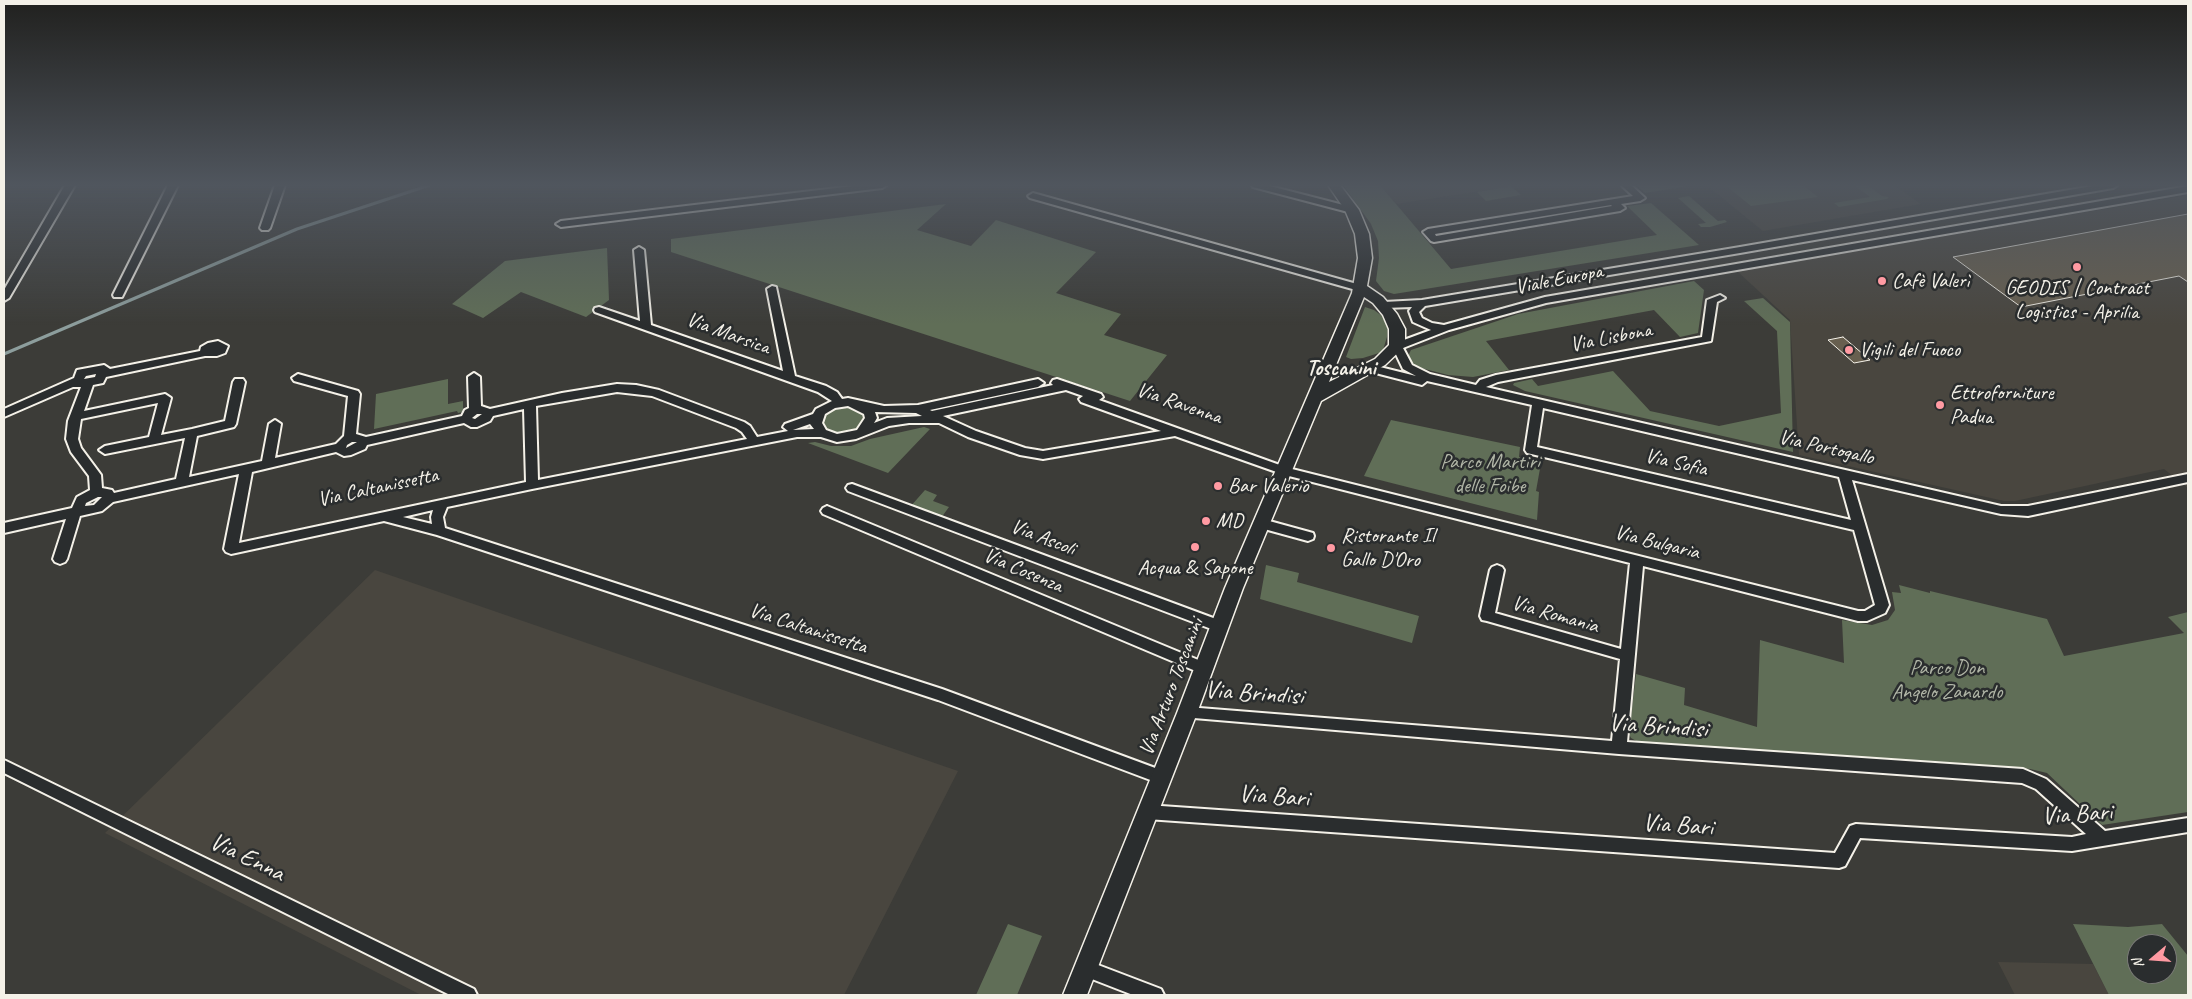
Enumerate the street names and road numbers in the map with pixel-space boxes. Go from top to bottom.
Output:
street label: Viale Europa [1513,259,1605,301]
street label: Via Marsica [683,307,773,361]
street label: Via Lisbona [1568,318,1654,358]
street label: Via Ravenna [1133,378,1225,430]
street label: Via Portogallo [1776,425,1876,471]
street label: Via Sofia [1642,444,1710,482]
street label: Via Caltanissetta [315,463,441,513]
street label: Via Ascoli [1007,514,1079,562]
street label: Via Bulgaria [1612,520,1702,566]
street label: Via Cosenza [980,543,1066,599]
street label: Via Romania [1509,591,1601,639]
street label: Via Caltanissetta [746,598,870,660]
street label: Via Arturo Toscanini [1134,615,1210,759]
street label: Via Brindisi [1204,676,1304,712]
street label: Via Brindisi [1608,709,1708,745]
street label: Via Bari [1238,780,1310,814]
street label: Via Bari [2041,798,2113,832]
street label: Via Bari [1642,809,1714,843]
street label: Via Enna [205,827,289,889]

